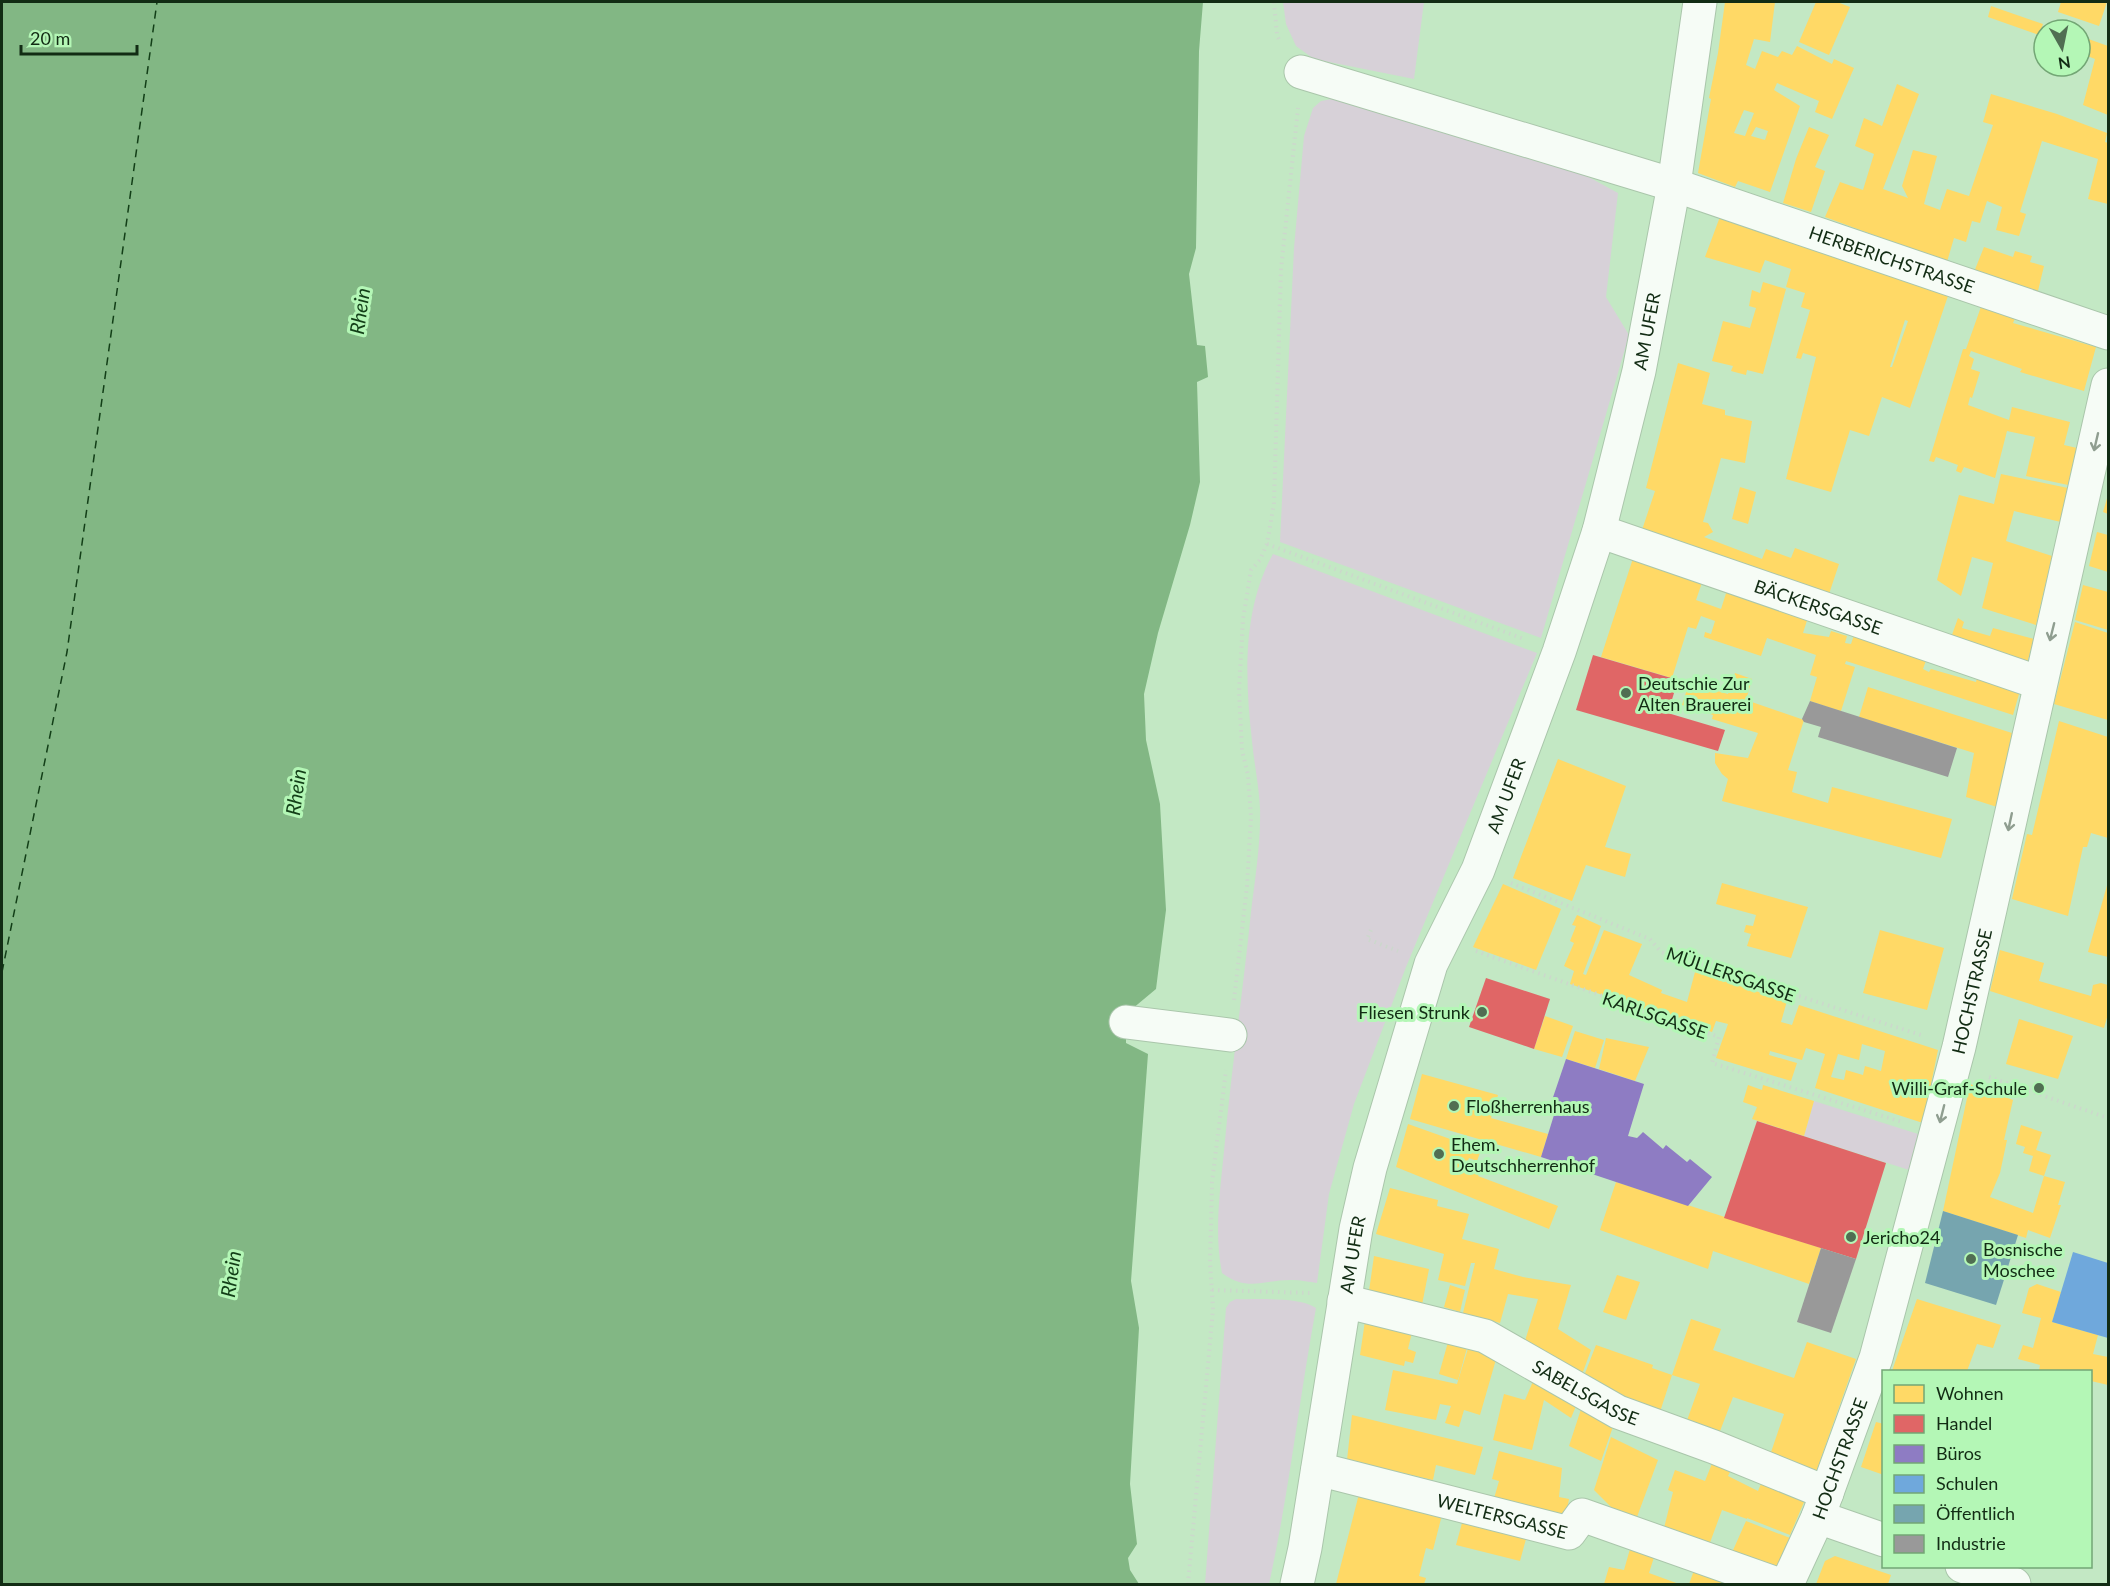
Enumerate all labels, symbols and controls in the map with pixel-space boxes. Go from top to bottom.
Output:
scale bar [21,18,136,56]
north arrow [2032,18,2092,78]
text: 20 m [30,27,70,49]
text: N [2057,53,2072,74]
street label: HERBERICHSTRASSE [1806,221,1978,298]
water label: Rhein [344,286,374,336]
street label: AM UFER [1628,290,1665,372]
one-way arrow [2090,431,2101,451]
street label: BÄCKERSGASSE [1751,574,1885,639]
one-way arrow [2045,622,2057,641]
place label: Deutschie Zur Alten Brauerei [1638,672,1751,715]
marker: Deutschie Zur Alten Brauerei [1619,686,1633,700]
street label: AM UFER [1482,754,1530,836]
water label: Rhein [280,767,310,817]
one-way arrow [2003,812,2015,831]
street label: HOCHSTRASSE [1947,927,1996,1056]
street label: MÜLLERSGASSE [1664,942,1798,1006]
street label: KARLSGASSE [1600,987,1710,1043]
place label: Fliesen Strunk [1358,1001,1471,1023]
marker: Fliesen Strunk [1475,1005,1489,1019]
place label: Willi-Graf-Schule [1892,1077,2027,1099]
marker: Willi-Graf-Schule [2032,1081,2046,1095]
place label: Floßherrenhaus [1466,1095,1590,1117]
marker: Floßherrenhaus [1447,1099,1461,1113]
one-way arrow [1936,1104,1947,1123]
place label: Ehem. Deutschherrenhof [1451,1133,1596,1176]
marker: Ehem. Deutschherrenhof [1432,1147,1446,1161]
street label: AM UFER [1335,1213,1370,1295]
place label: Jericho24 [1863,1226,1940,1248]
marker: Jericho24 [1844,1230,1858,1244]
place label: Bosnische Moschee [1983,1238,2063,1281]
water label: Rhein [215,1249,245,1299]
marker: Bosnische Moschee [1964,1252,1978,1266]
street label: SABELSGASSE [1529,1355,1642,1430]
legend [1882,1370,2092,1568]
text: Wohnen [1936,1382,2003,1404]
street label: HOCHSTRASSE [1807,1395,1872,1522]
text: Handel [1936,1412,1992,1434]
text: Büros [1936,1442,1982,1464]
text: Schulen [1936,1472,1998,1494]
street label: WELTERSGASSE [1435,1489,1570,1543]
text: Öffentlich [1936,1502,2015,1524]
text: Industrie [1936,1532,2006,1554]

